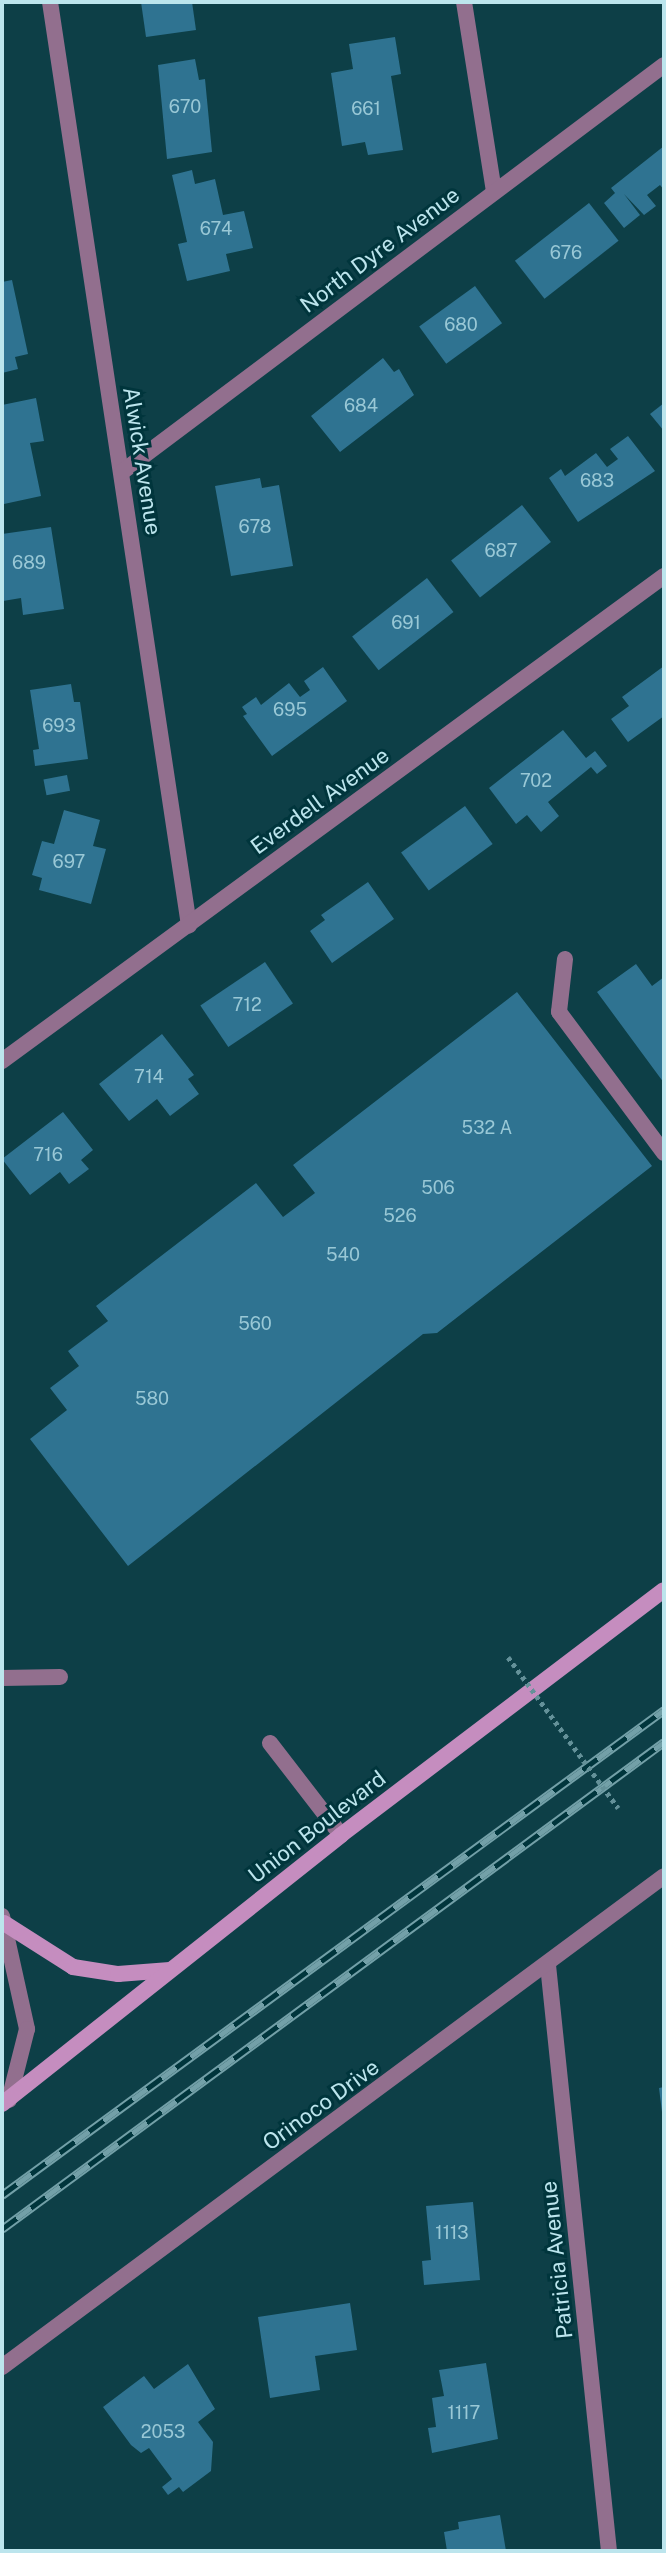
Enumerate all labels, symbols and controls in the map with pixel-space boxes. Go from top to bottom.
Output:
house number: 670 [169,96,201,118]
house number: 661 [351,98,381,120]
street label: North Dyre Avenue [295,182,465,318]
house number: 674 [200,218,232,240]
house number: 676 [550,242,582,264]
house number: 680 [444,314,478,336]
street label: Alwick Avenue [117,385,167,537]
house number: 684 [344,395,378,417]
house number: 683 [580,470,614,492]
house number: 678 [239,516,271,538]
house number: 687 [484,540,518,562]
house number: 689 [12,552,46,574]
house number: 691 [391,612,421,634]
house number: 695 [273,699,307,721]
house number: 693 [42,715,76,737]
street label: Everdell Avenue [246,742,394,860]
house number: 702 [520,770,552,792]
house number: 697 [53,851,85,873]
house number: 712 [232,994,262,1016]
house number: 714 [134,1066,164,1088]
house number: 532 A [462,1117,512,1139]
house number: 716 [33,1144,63,1166]
house number: 506 [421,1177,455,1199]
house number: 526 [383,1205,417,1227]
house number: 540 [326,1244,360,1266]
house number: 560 [238,1313,272,1335]
house number: 580 [135,1388,169,1410]
street label: Union Boulevard [243,1765,391,1889]
street label: Orinoco Drive [258,2054,384,2156]
street label: Patricia Avenue [536,2180,578,2340]
house number: 1113 [435,2222,469,2244]
house number: 1117 [448,2402,480,2424]
house number: 2053 [141,2421,185,2443]

